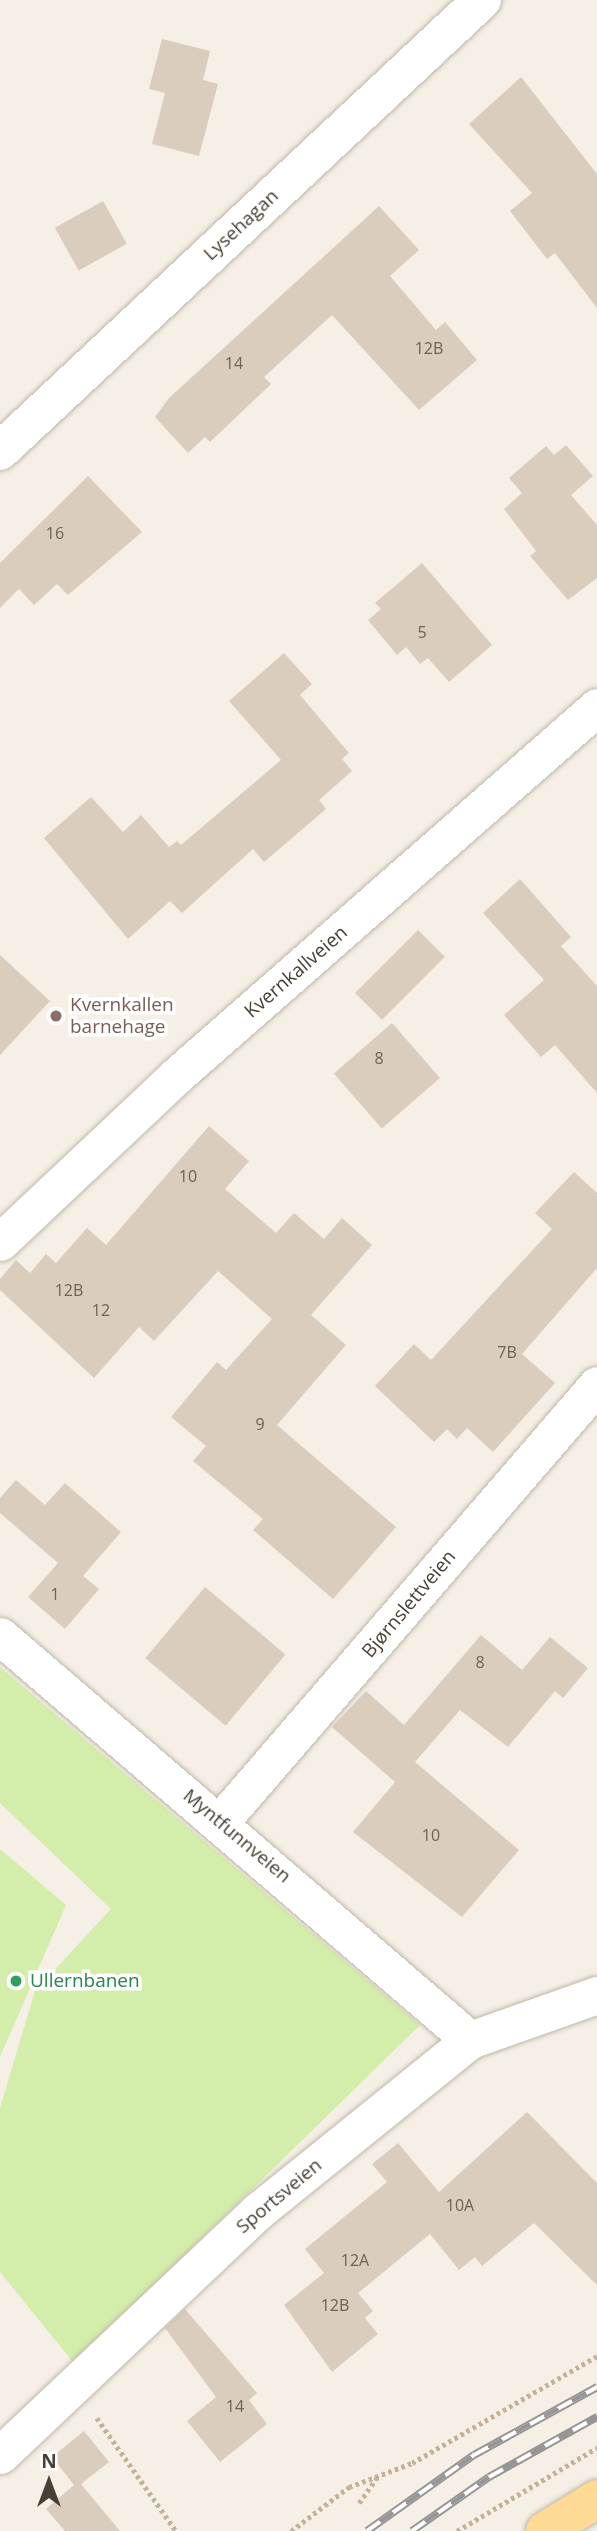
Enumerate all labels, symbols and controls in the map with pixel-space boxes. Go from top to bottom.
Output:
street label: Lysehagan [199,185,283,265]
house number: 12B [415,338,443,358]
house number: 14 [225,353,243,373]
house number: 16 [46,523,64,543]
house number: 5 [417,622,427,642]
street label: Kvernkallveien [240,921,352,1023]
place label: Kvernkallen barnehage [70,994,174,1038]
marker: Kvernkallen barnehage [48,1008,64,1024]
house number: 8 [374,1048,384,1068]
house number: 10 [179,1166,197,1186]
house number: 12B [55,1280,83,1300]
house number: 12 [92,1300,110,1320]
house number: 7B [497,1342,517,1362]
house number: 9 [255,1414,265,1434]
street label: Bjørnslettveien [357,1546,461,1662]
house number: 1 [50,1584,60,1604]
house number: 8 [475,1652,485,1672]
street label: Myntfunnveien [178,1784,296,1888]
house number: 10 [422,1825,440,1845]
place label: Ullernbanen [30,1970,140,1992]
marker: Ullernbanen [8,1973,24,1989]
street label: Sportsveien [232,2154,326,2238]
house number: 10A [446,2195,474,2215]
house number: 12A [341,2250,369,2270]
house number: 12B [321,2295,349,2315]
house number: 14 [226,2396,244,2416]
north arrow [14,2447,84,2517]
text: N [41,2448,57,2474]

